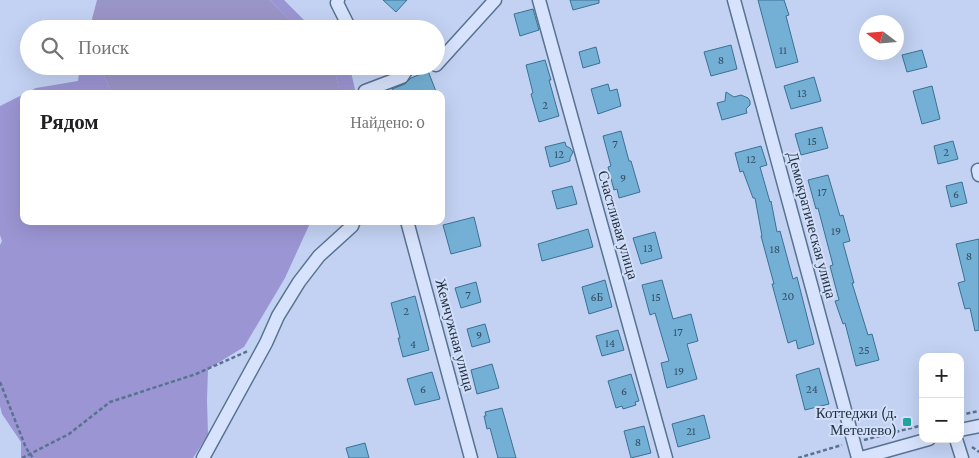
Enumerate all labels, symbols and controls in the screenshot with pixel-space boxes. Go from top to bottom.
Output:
north arrow [859,15,904,60]
search box [20,20,445,75]
icon: search [38,34,66,62]
text: Поиск [78,37,129,58]
house number: 11 [779,43,787,57]
house number: 8 [718,53,724,67]
house number: 13 [797,86,807,100]
house number: 2 [542,98,548,112]
text: Рядом [40,110,99,134]
text: Найдено: 0 [350,114,425,131]
house number: 15 [807,134,817,148]
house number: 7 [612,137,618,151]
house number: 2 [943,145,949,159]
house number: 12 [554,147,564,161]
street label: Демократическая улица [785,150,839,301]
house number: 12 [746,152,756,166]
street label: Счастливая улица [595,169,641,282]
house number: 9 [620,171,626,185]
house number: 17 [817,185,827,199]
house number: 6 [953,187,959,201]
house number: 19 [831,224,841,238]
house number: 13 [643,241,653,255]
house number: 18 [770,242,780,256]
house number: 8 [966,249,972,263]
street label: Жемчужная улица [432,277,478,393]
house number: 7 [465,288,471,302]
house number: 20 [782,289,794,303]
house number: 6Б [591,290,604,304]
house number: 15 [651,290,661,304]
house number: 2 [403,304,409,318]
house number: 17 [673,325,683,339]
house number: 9 [476,328,482,342]
house number: 14 [605,336,615,350]
house number: 4 [410,337,416,351]
house number: 25 [858,343,870,357]
map controls [919,353,964,443]
button: + [919,353,964,398]
house number: 19 [674,364,684,378]
house number: 6 [420,382,426,396]
house number: 24 [806,382,818,396]
house number: 6 [621,384,627,398]
button: − [919,398,964,443]
place label: Коттеджи (д. Метелево) [816,405,897,439]
marker: Коттеджи (д. Метелево) [901,416,913,428]
house number: 21 [686,424,696,438]
house number: 8 [635,435,641,449]

